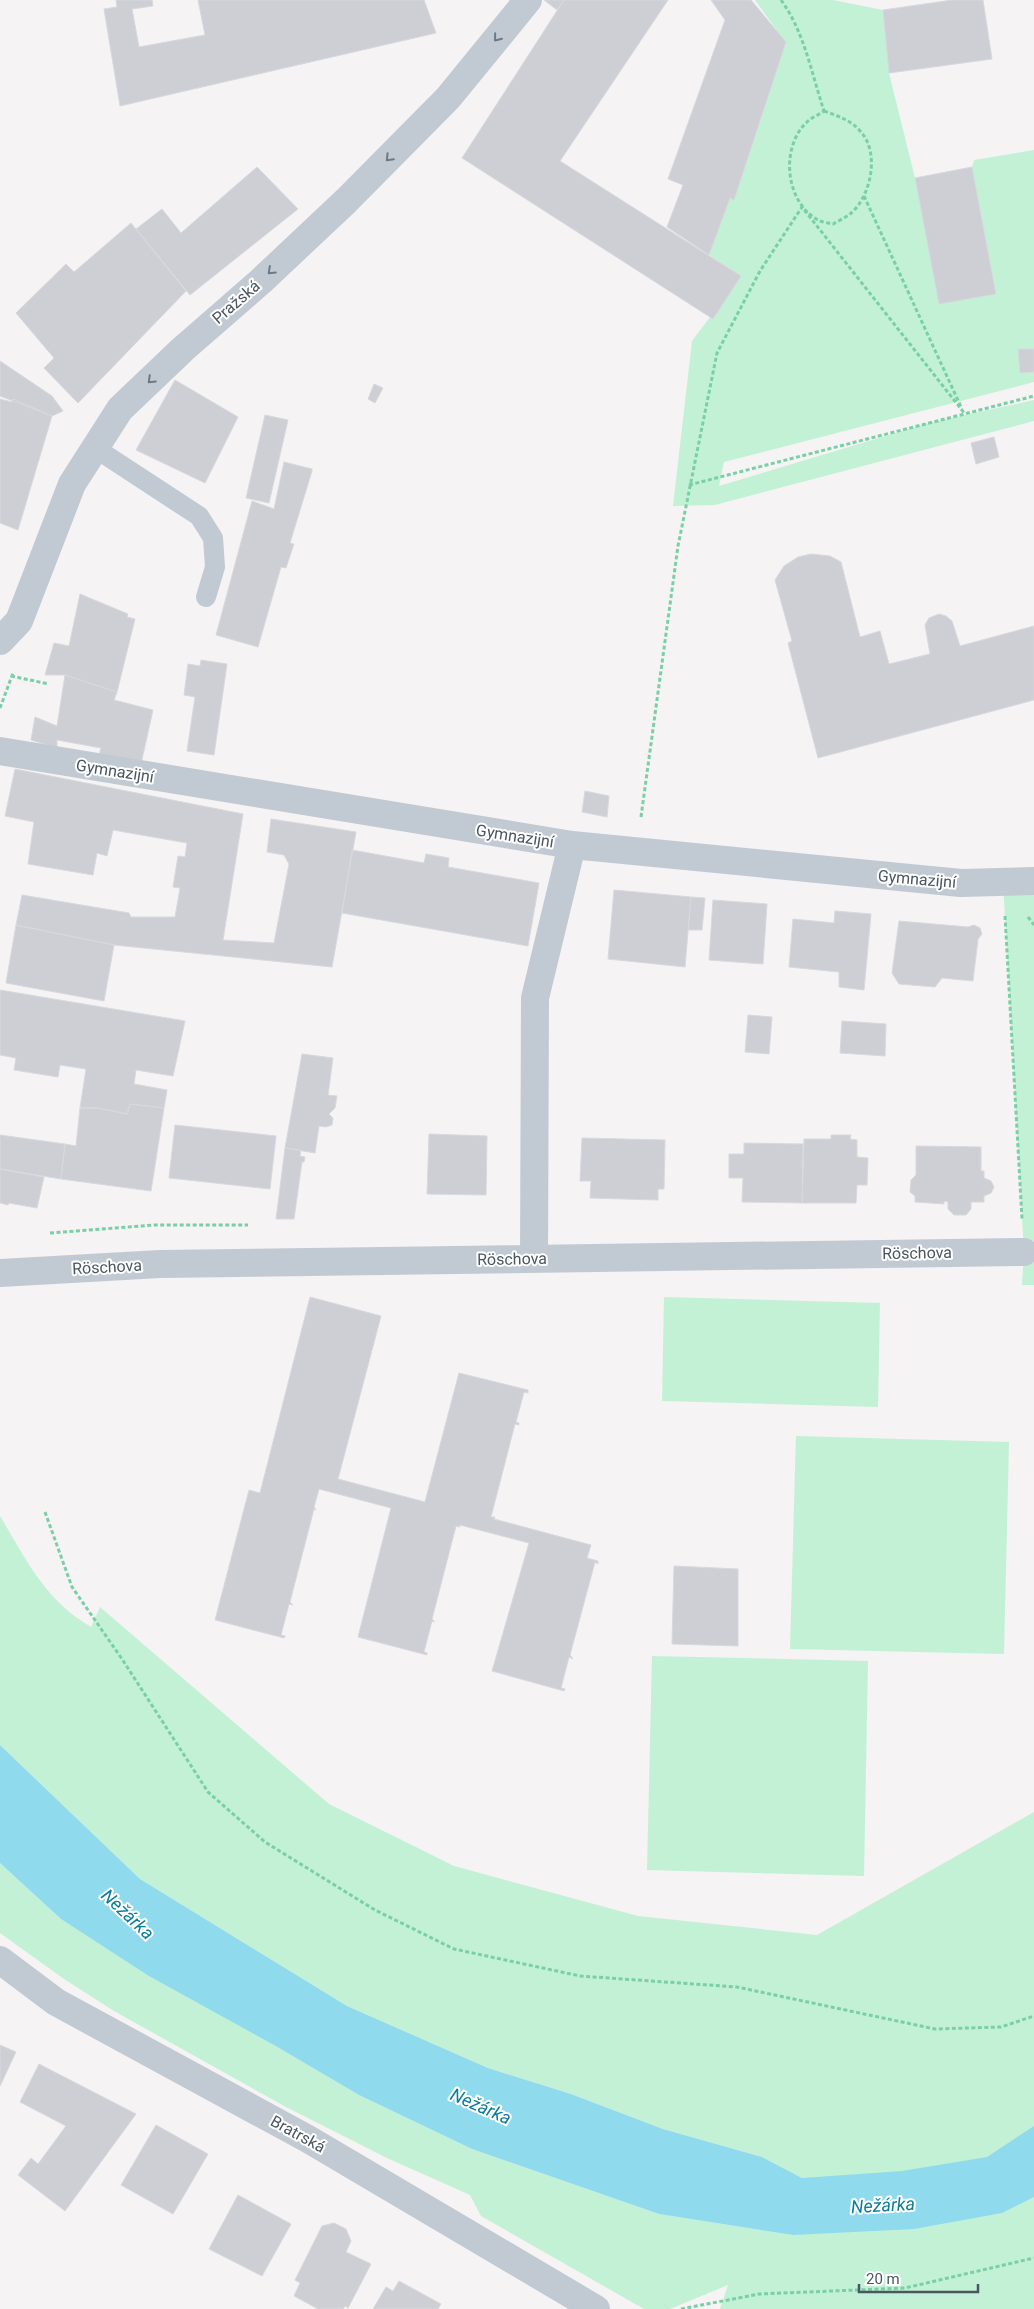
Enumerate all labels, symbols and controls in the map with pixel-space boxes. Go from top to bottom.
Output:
one-way arrow [494,32,503,41]
one-way arrow [386,153,395,162]
one-way arrow [268,265,277,274]
street label: Pražská [208,276,264,328]
one-way arrow [147,374,156,383]
street label: Gymnazijní [75,755,156,787]
street label: Gymnazijní [475,820,556,852]
street label: Gymnazijní [877,866,958,892]
street label: Röschova [882,1243,952,1263]
street label: Röschova [477,1249,547,1269]
street label: Röschova [72,1256,142,1278]
water label: Nežárka [97,1884,159,1944]
water label: Nežárka [447,2083,515,2129]
street label: Bratrská [267,2111,329,2157]
water label: Nežárka [850,2193,916,2217]
scale bar [859,2262,978,2294]
text: 20 m [866,2270,900,2288]

